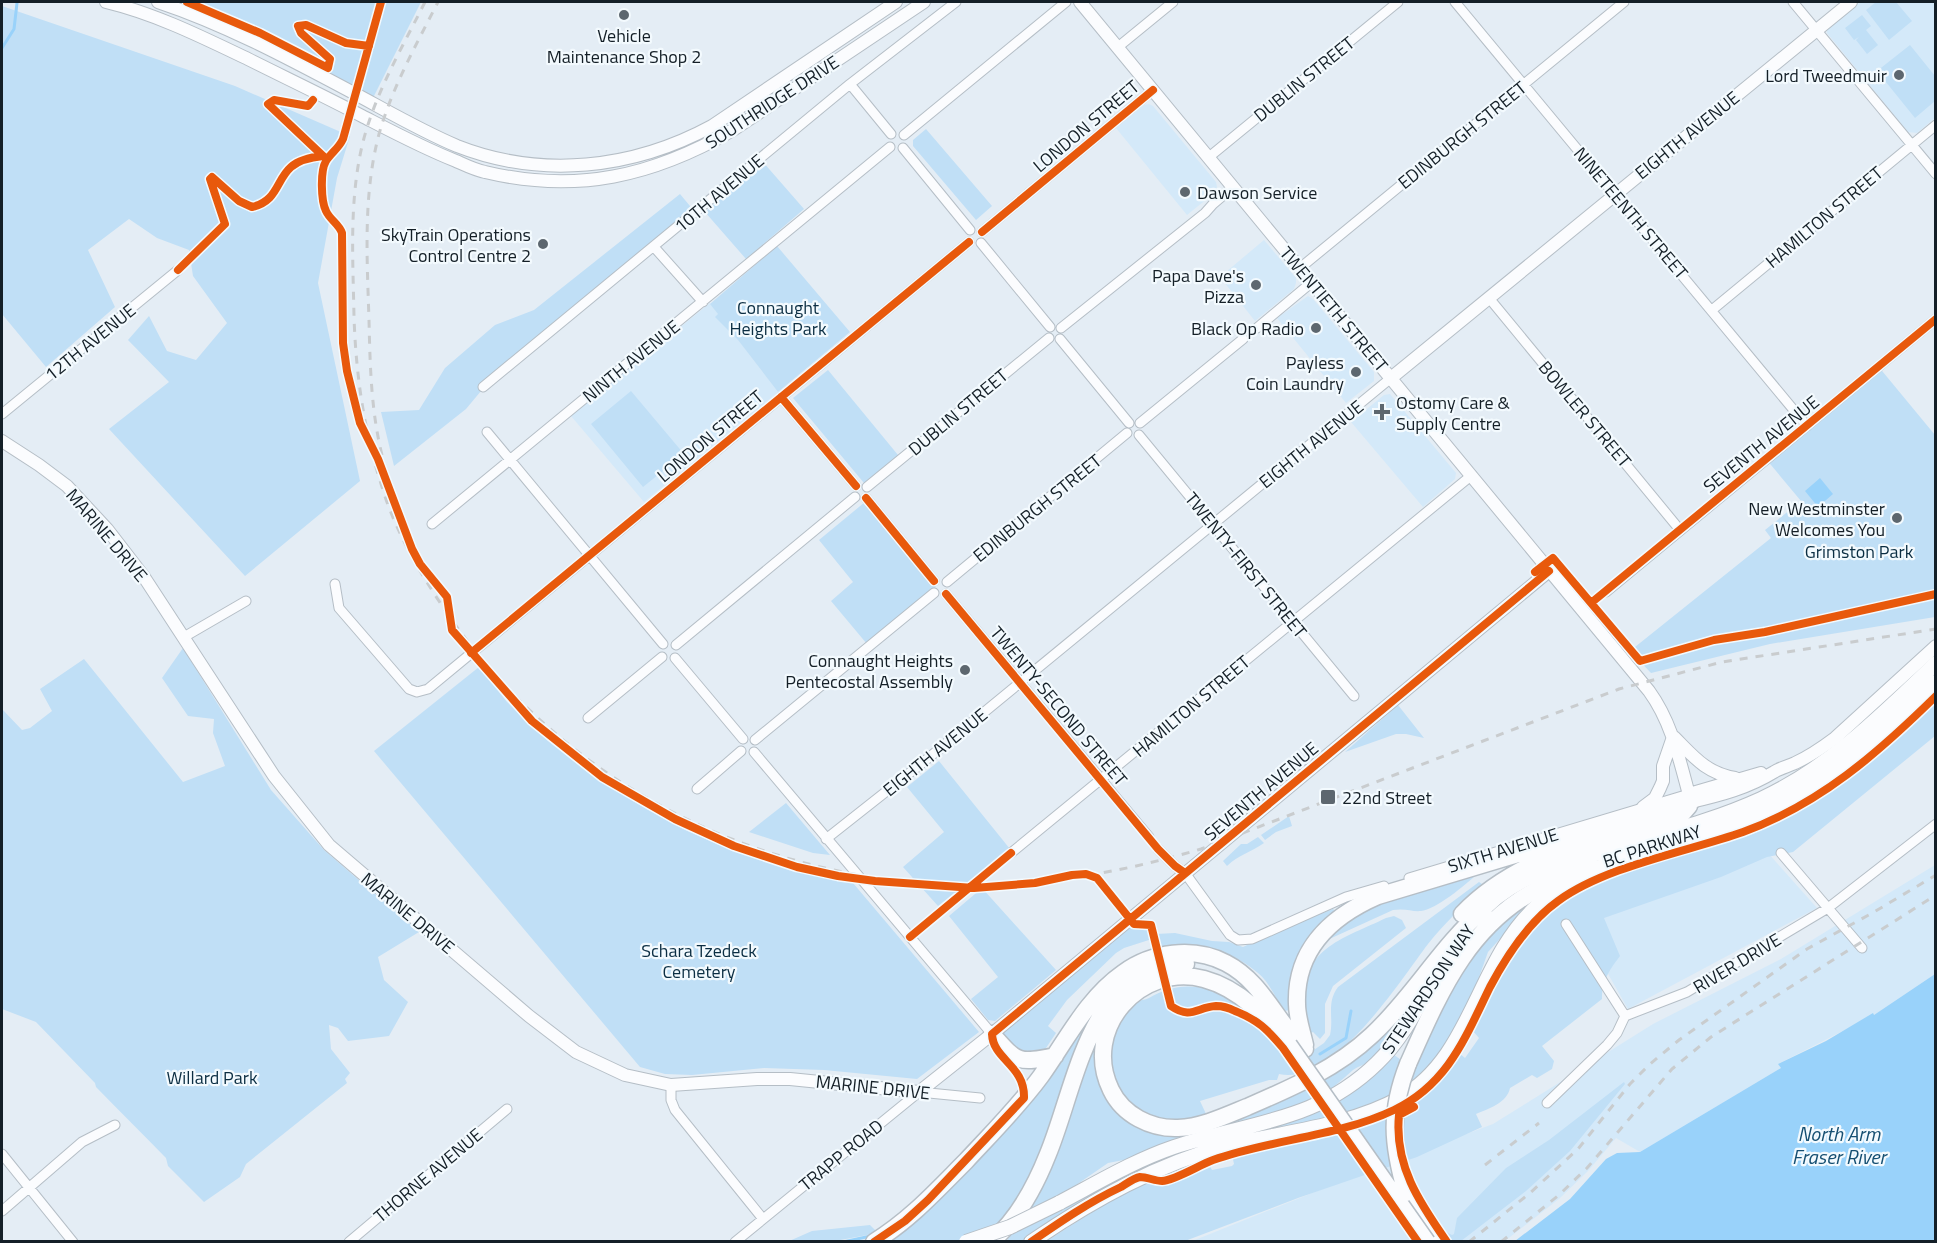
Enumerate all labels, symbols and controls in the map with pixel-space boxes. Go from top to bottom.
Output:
marker: Vehicle Maintenance Shop 2 [617,8,631,22]
place label: Vehicle Maintenance Shop 2 [547,22,701,70]
street label: DUBLIN STREET [1248,29,1361,128]
street label: SOUTHRIDGE DRIVE [700,49,844,155]
place label: Lord Tweedmuir [1765,62,1887,89]
marker: Lord Tweedmuir [1892,68,1906,82]
street label: LONDON STREET [1027,73,1145,179]
street label: EDINBURGH STREET [1392,74,1533,195]
street label: EIGHTH AVENUE [1629,84,1745,186]
street label: NINETEENTH STREET [1567,141,1695,285]
street label: 10TH AVENUE [668,147,770,239]
street label: HAMILTON STREET [1759,159,1889,274]
place label: Dawson Service [1197,179,1317,206]
marker: Dawson Service [1178,185,1192,199]
place label: SkyTrain Operations Control Centre 2 [381,221,531,269]
marker: SkyTrain Operations Control Centre 2 [536,237,550,251]
street label: TWENTIETH STREET [1273,240,1395,378]
place label: Papa Dave's Pizza [1152,262,1244,310]
marker: Papa Dave's Pizza [1249,278,1263,292]
park label: Connaught Heights Park [729,294,827,342]
street label: 12TH AVENUE [39,297,141,387]
street label: NINTH AVENUE [576,313,686,409]
place label: Black Op Radio [1191,315,1304,342]
marker: Black Op Radio [1309,321,1323,335]
place label: Payless Coin Laundry [1246,349,1344,397]
street label: BOWLER STREET [1532,355,1638,474]
street label: DUBLIN STREET [902,362,1014,462]
marker: Payless Coin Laundry [1349,365,1363,379]
street label: LONDON STREET [651,383,769,489]
place label: Ostomy Care & Supply Centre [1396,389,1511,437]
street label: SEVENTH AVENUE [1697,389,1825,499]
street label: EIGHTH AVENUE [1253,393,1369,495]
marker: Ostomy Care & Supply Centre [1373,403,1391,421]
street label: EDINBURGH STREET [967,447,1108,568]
street label: MARINE DRIVE [60,482,154,588]
street label: TWENTY-FIRST STREET [1179,486,1314,644]
place label: New Westminster Welcomes You [1748,495,1885,543]
marker: New Westminster Welcomes You [1890,511,1904,525]
park label: Grimston Park [1805,538,1914,565]
street label: TWENTY-SECOND STREET [984,620,1134,792]
place label: Connaught Heights Pentecostal Assembly [785,647,953,695]
street label: HAMILTON STREET [1126,648,1256,763]
marker: Connaught Heights Pentecostal Assembly [958,663,972,677]
street label: EIGHTH AVENUE [877,701,993,803]
street label: SEVENTH AVENUE [1198,735,1324,847]
place label: 22nd Street [1342,784,1432,811]
marker: 22nd Street [1319,788,1337,806]
street label: BC PARKWAY [1599,817,1705,875]
street label: SIXTH AVENUE [1444,820,1562,880]
street label: MARINE DRIVE [355,866,461,960]
street label: STEWARDSON WAY [1375,919,1482,1059]
street label: RIVER DRIVE [1688,926,1786,1000]
park label: Schara Tzedeck Cemetery [641,937,757,985]
park label: Willard Park [166,1064,258,1091]
street label: MARINE DRIVE [814,1068,932,1106]
street label: TRAPP ROAD [793,1113,889,1197]
water label: North Arm Fraser River [1792,1118,1889,1172]
street label: THORNE AVENUE [368,1121,488,1229]

